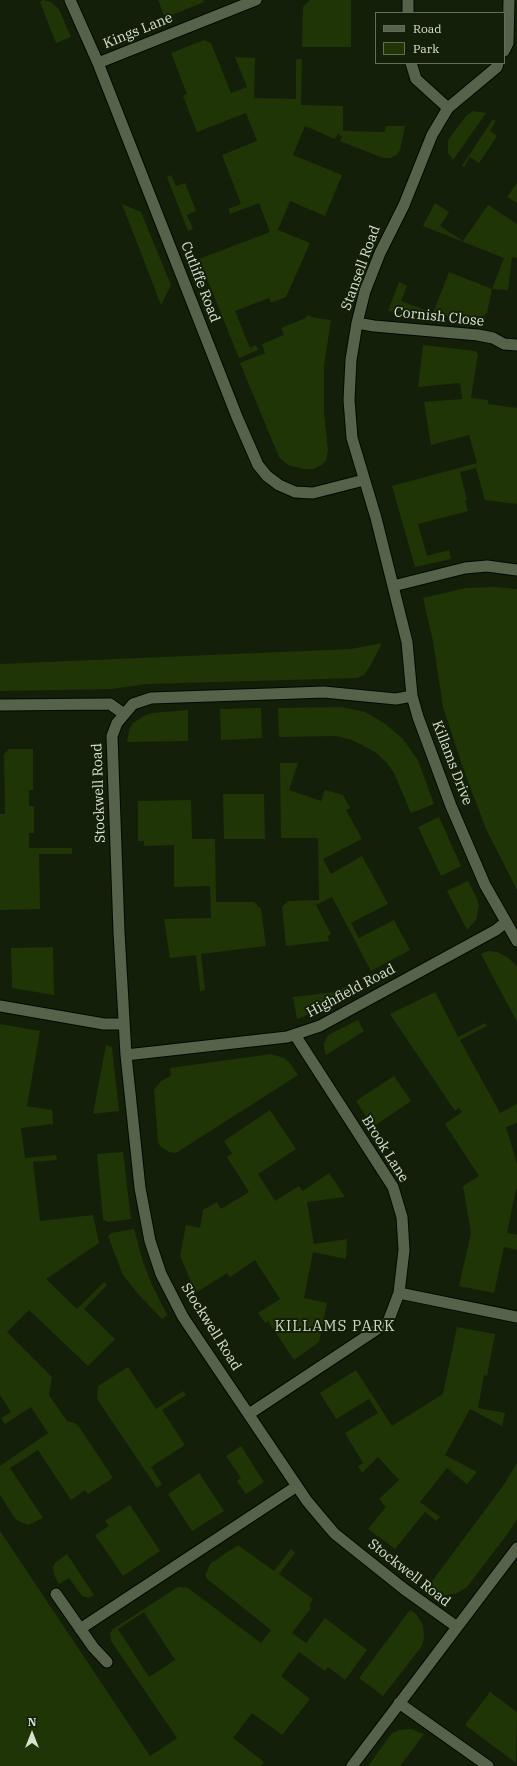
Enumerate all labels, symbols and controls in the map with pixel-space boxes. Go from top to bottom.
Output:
street label: Kings Lane [101,9,175,53]
legend [375,12,505,64]
text: Road [413,21,442,36]
text: Park [413,41,439,56]
street label: Stansell Road [338,223,384,313]
street label: Cutliffe Road [177,239,223,325]
street label: Cornish Close [393,304,485,330]
street label: Killams Drive [428,718,476,808]
street label: Stockwell Road [89,743,109,843]
street label: Highfield Road [304,961,398,1021]
street label: Brook Lane [358,1113,412,1185]
street label: Stockwell Road [177,1280,245,1374]
district label: KILLAMS PARK [274,1318,396,1336]
street label: Stockwell Road [364,1536,454,1610]
north arrow [12,1714,52,1754]
text: N [28,1715,36,1729]

